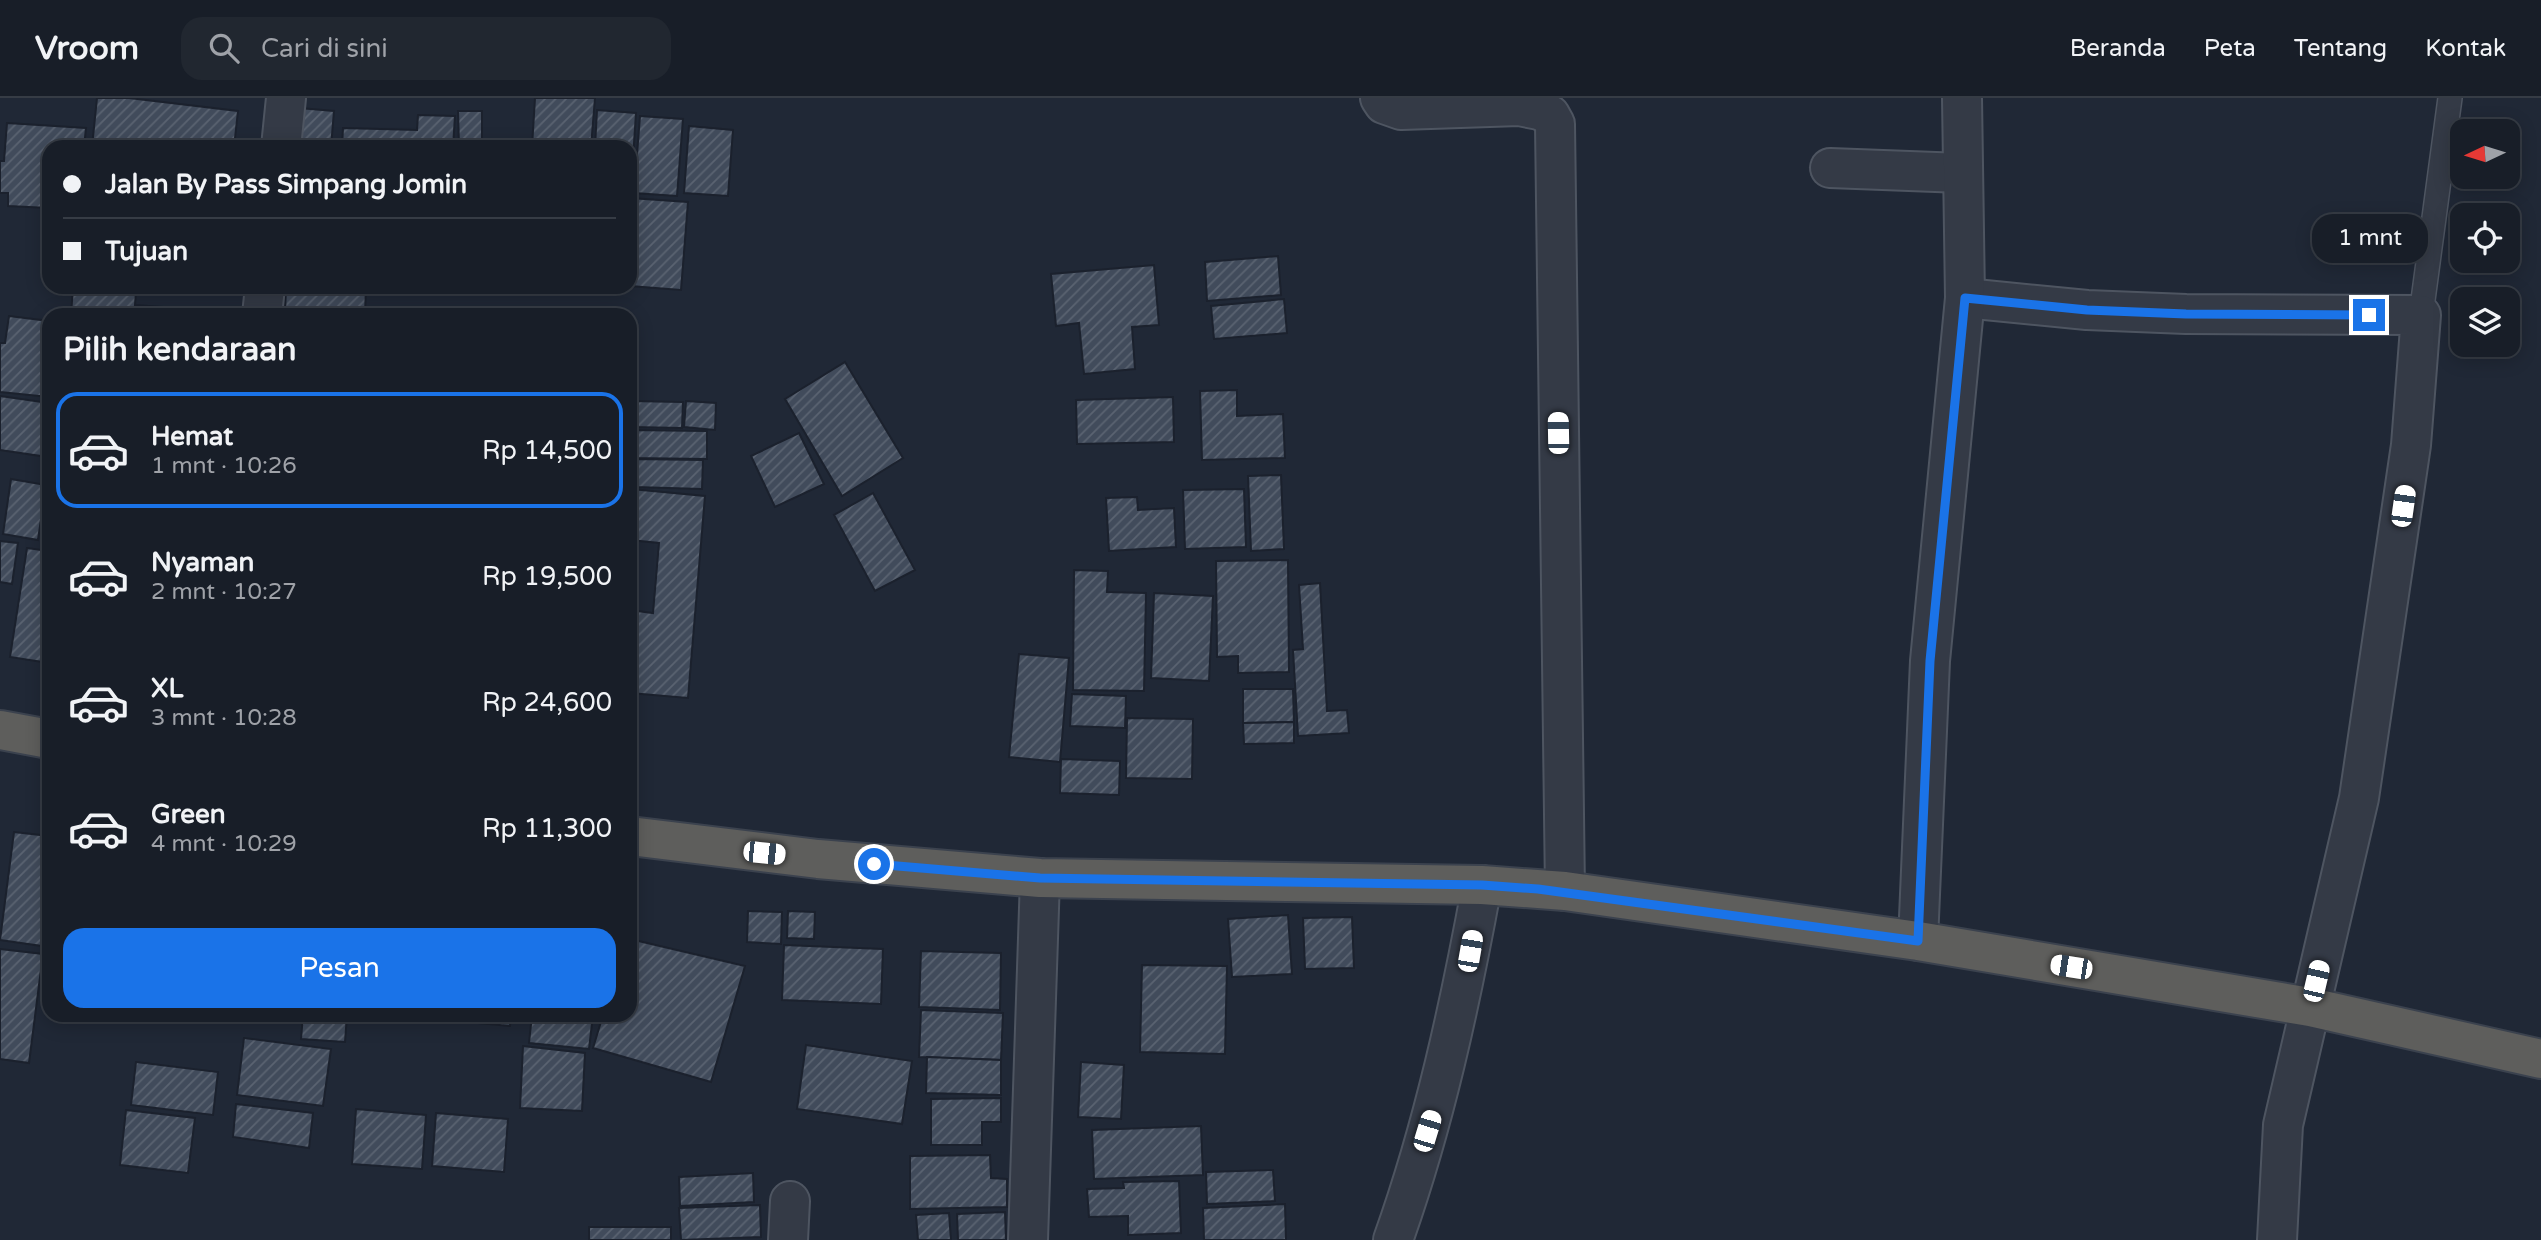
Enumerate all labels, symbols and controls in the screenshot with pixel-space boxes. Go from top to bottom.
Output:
search box [181,17,671,80]
text: Vroom [35,29,139,68]
icon: search [205,29,243,67]
text: Cari di sini [261,33,388,64]
text: Beranda [2070,34,2166,63]
text: Peta [2204,34,2256,63]
text: Tentang [2294,34,2387,63]
text: Kontak [2425,34,2506,63]
north arrow [2450,119,2520,189]
map controls [2450,119,2520,357]
text: Jalan By Pass Simpang Jomin [105,169,467,200]
button: locate [2450,203,2520,273]
callout: 1 mnt [2311,214,2427,262]
text: 1 mnt [2338,224,2402,252]
text: Tujuan [105,236,188,267]
button: layers [2450,287,2520,357]
route end [2353,299,2385,331]
text: Pilih kendaraan [63,331,297,369]
car [1548,412,1569,454]
icon: car [67,419,130,482]
text: Hemat [151,421,233,452]
text: Rp 14,500 [482,435,612,466]
text: 1 mnt · 10:26 [151,452,297,480]
car [2390,484,2417,528]
icon: car [67,545,130,608]
text: Nyaman [151,547,254,578]
text: Rp 19,500 [482,561,612,592]
text: 2 mnt · 10:27 [151,578,297,606]
icon: car [67,671,130,734]
text: XL [151,673,183,704]
text: Rp 24,600 [482,687,612,718]
text: 3 mnt · 10:28 [151,704,297,732]
icon: car [67,797,130,860]
text: Green [151,799,226,830]
text: Rp 11,300 [482,813,612,844]
text: 4 mnt · 10:29 [151,830,297,858]
car [743,840,786,866]
route start [858,848,890,880]
button: Pesan [63,928,616,1008]
car [1457,928,1484,974]
car [2049,953,2094,981]
car [2302,958,2331,1004]
car [1411,1108,1444,1154]

